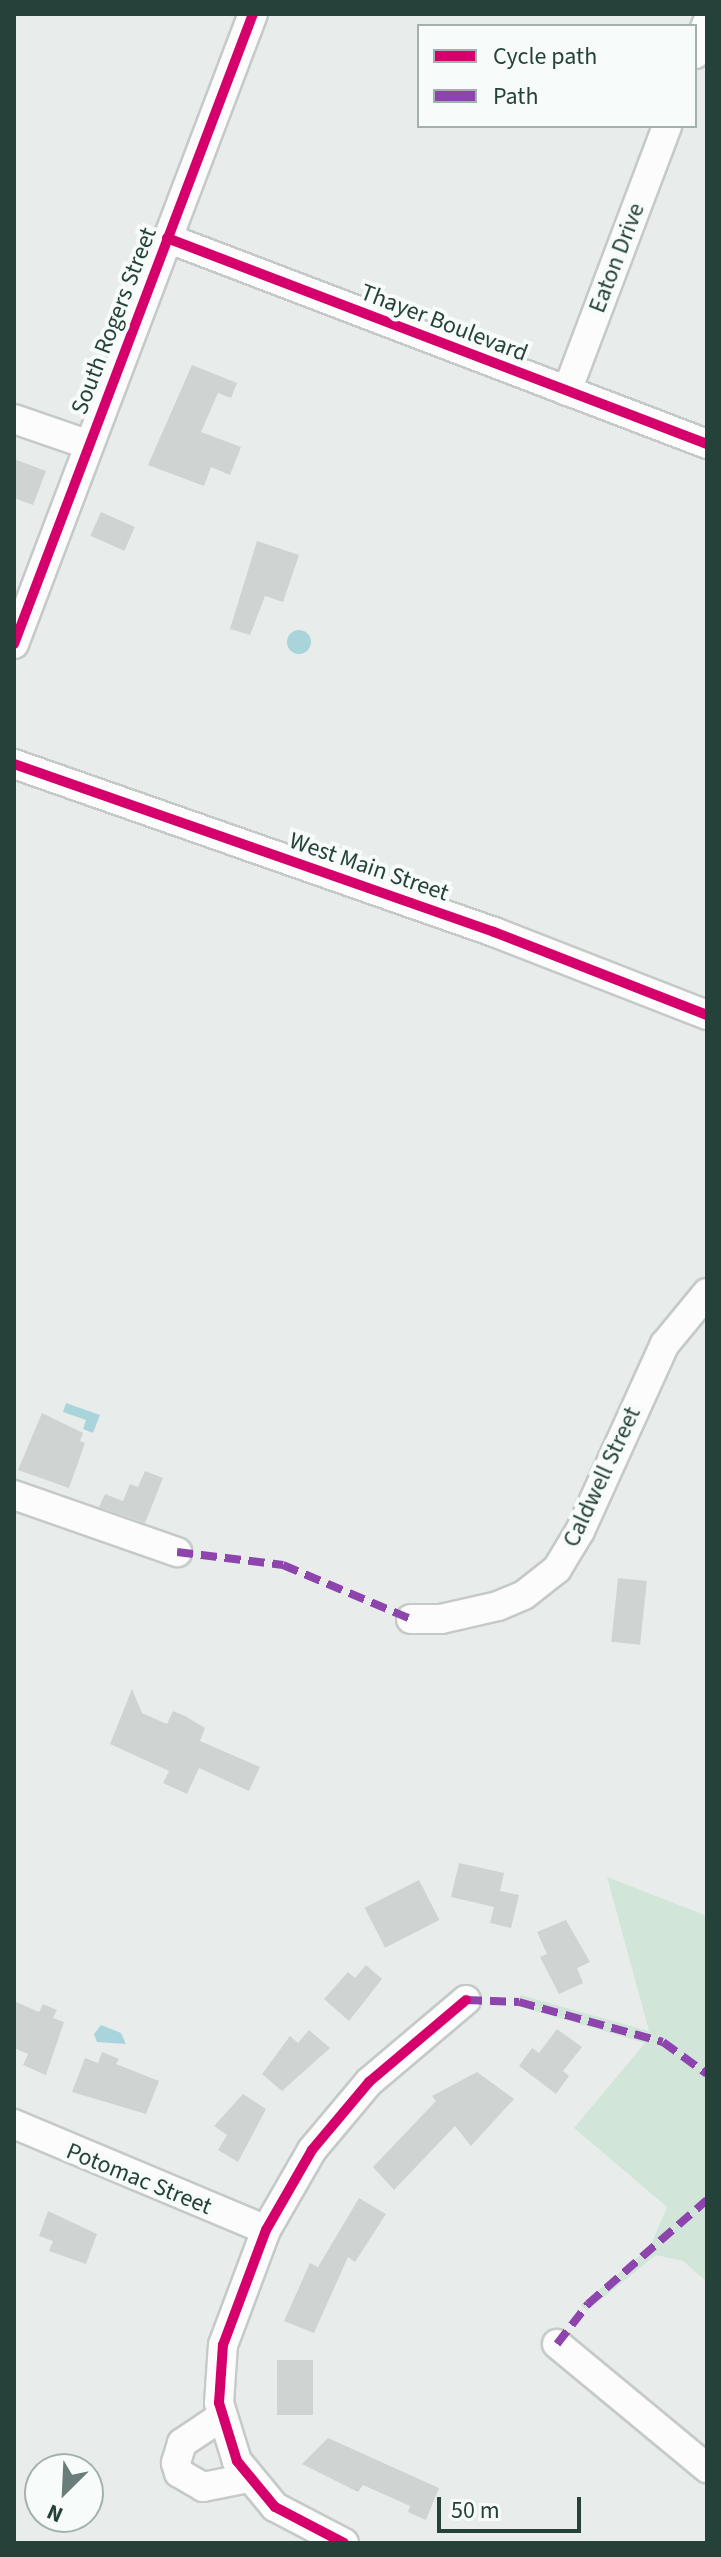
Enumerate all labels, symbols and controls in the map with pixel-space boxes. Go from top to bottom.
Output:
legend [417,24,697,128]
text: Cycle path [493,39,597,74]
text: Path [493,79,539,114]
street label: Eaton Drive [583,199,651,317]
street label: South Rogers Street [65,223,163,419]
street label: Thayer Boulevard [356,278,532,368]
street label: West Main Street [285,826,453,908]
street label: Caldwell Street [557,1402,647,1552]
street label: Potomac Street [62,2137,216,2221]
north arrow [24,2453,104,2533]
scale bar [441,2481,585,2531]
text: 50 m [451,2493,500,2528]
text: N [42,2496,68,2531]

